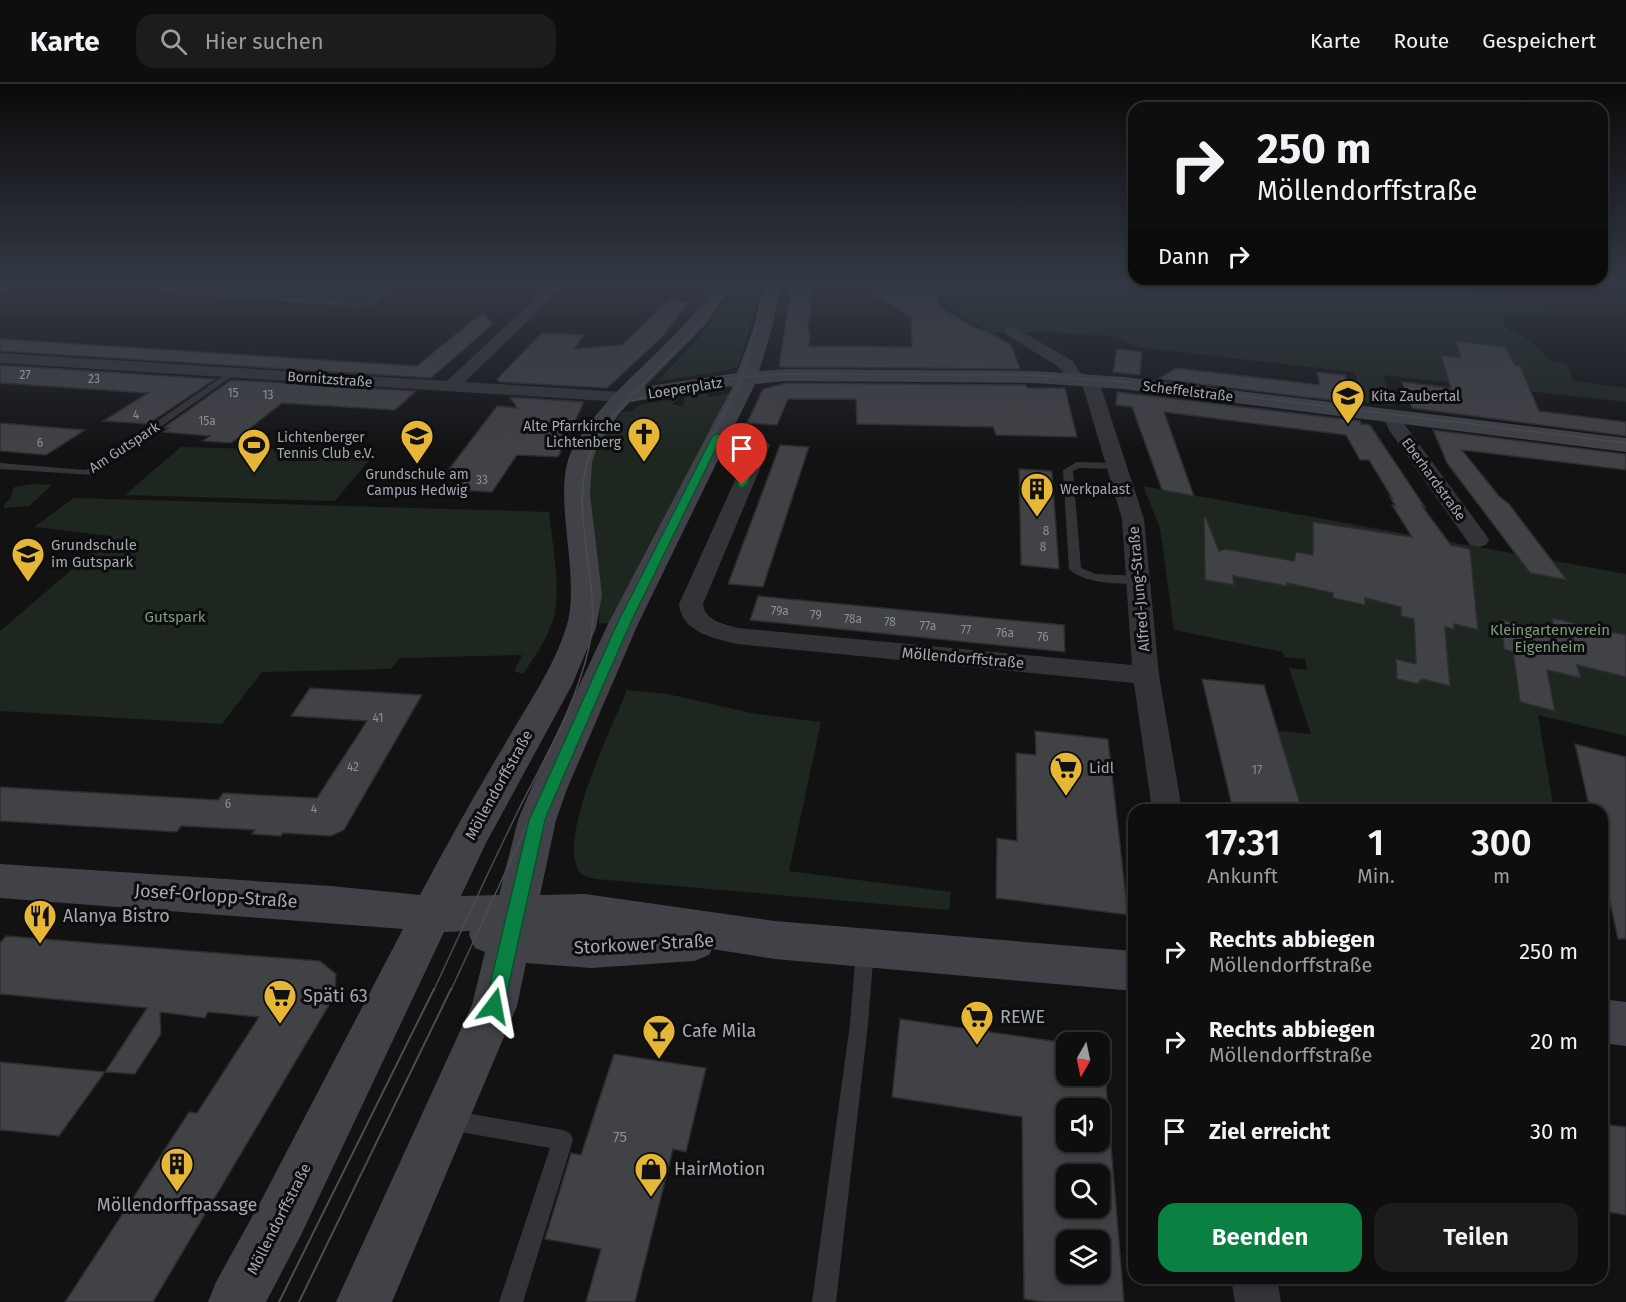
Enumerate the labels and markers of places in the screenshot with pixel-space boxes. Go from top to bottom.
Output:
school or university icon: Kita Zaubertal [1330,378,1366,425]
place label: Kita Zaubertal [1371,388,1460,405]
church icon: Alte Pfarrkirche Lichtenberg [626,416,662,463]
school or university icon: Grundschule am Campus Hedwig [399,418,435,465]
place label: Alte Pfarrkirche Lichtenberg [523,418,622,451]
pin [716,423,767,485]
sports icon: Lichtenberger Tennis Club e.V. [236,427,272,474]
place label: Lichtenberger Tennis Club e.V. [277,429,374,462]
place label: Grundschule am Campus Hedwig [365,466,469,499]
building icon: Werkpalast [1019,471,1055,518]
place label: Werkpalast [1060,481,1131,498]
school or university icon: Grundschule im Gutspark [10,536,46,583]
place label: Grundschule im Gutspark [51,536,137,571]
supermarket icon: Lidl [1048,750,1084,797]
place label: Lidl [1089,759,1115,777]
restaurant icon: Alanya Bistro [22,898,58,945]
place label: Alanya Bistro [63,905,170,927]
supermarket icon: Späti 63 [262,978,298,1025]
place label: Späti 63 [303,985,368,1007]
supermarket icon: REWE [959,999,995,1046]
place label: REWE [1000,1006,1045,1028]
bar icon: Cafe Mila [641,1013,677,1060]
place label: Cafe Mila [682,1020,756,1042]
building icon: Möllendorffpassage [159,1146,195,1193]
shop icon: HairMotion [633,1151,669,1198]
place label: HairMotion [674,1158,765,1180]
place label: Möllendorffpassage [97,1194,257,1216]

